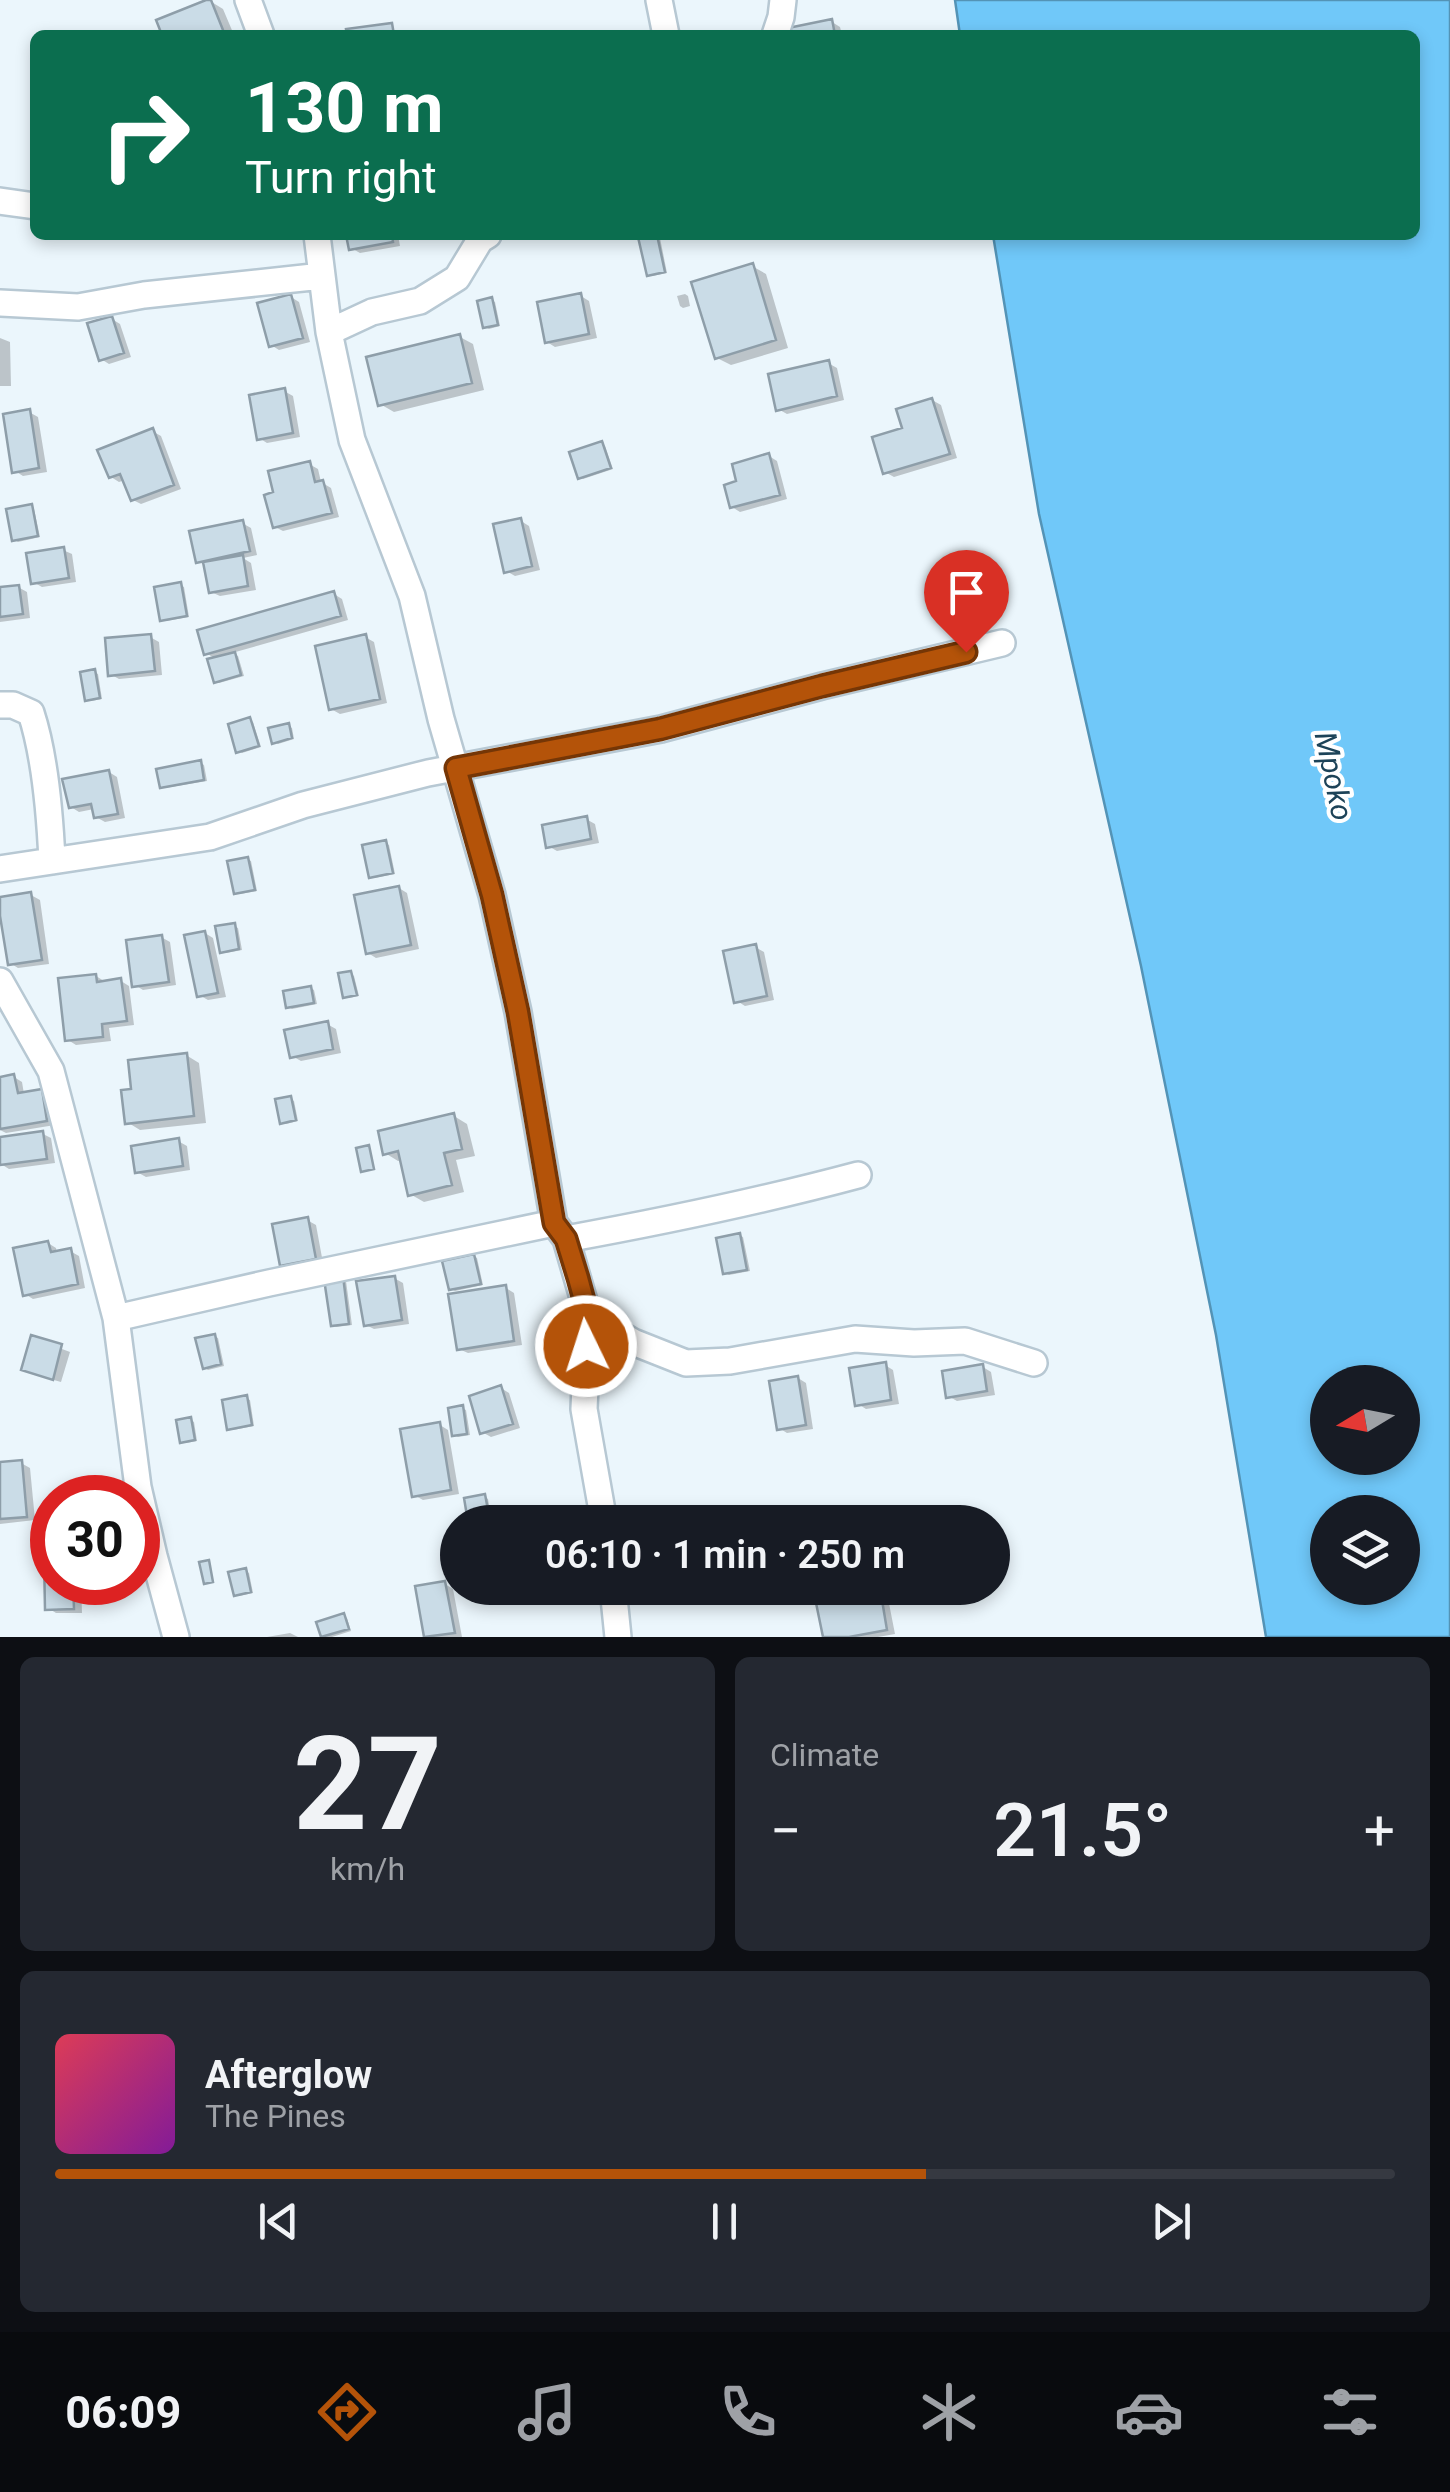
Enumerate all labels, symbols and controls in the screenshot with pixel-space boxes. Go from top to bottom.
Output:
text: 130 m [245,67,444,149]
icon: right [80,70,210,200]
text: Turn right [245,151,437,204]
pin [924,550,1009,653]
icon: arrive [939,565,994,620]
water label: Mpoko [1308,728,1360,824]
position arrow [534,1294,638,1398]
north arrow [1310,1365,1420,1475]
map controls [1310,1365,1420,1605]
speed limit sign: 30 [30,1475,160,1605]
button: layers [1310,1495,1420,1605]
text: 06:10 · 1 min · 250 m [545,1533,905,1577]
text: 27 [293,1708,442,1861]
text: Climate [770,1736,879,1774]
text: 21.5° [993,1786,1172,1874]
text: − [770,1799,801,1863]
text: + [1364,1799,1395,1863]
text: km/h [330,1850,405,1888]
text: Afterglow [205,2053,372,2097]
text: The Pines [205,2097,346,2135]
icon: previous [251,2194,306,2249]
icon: pause [697,2194,752,2249]
icon: next [1144,2194,1199,2249]
icon: directions [312,2377,382,2447]
icon: music [512,2377,582,2447]
icon: phone [713,2377,783,2447]
icon: climate [914,2377,984,2447]
icon: car [1114,2377,1184,2447]
icon: filters [1315,2377,1385,2447]
text: 06:09 [65,2386,181,2439]

